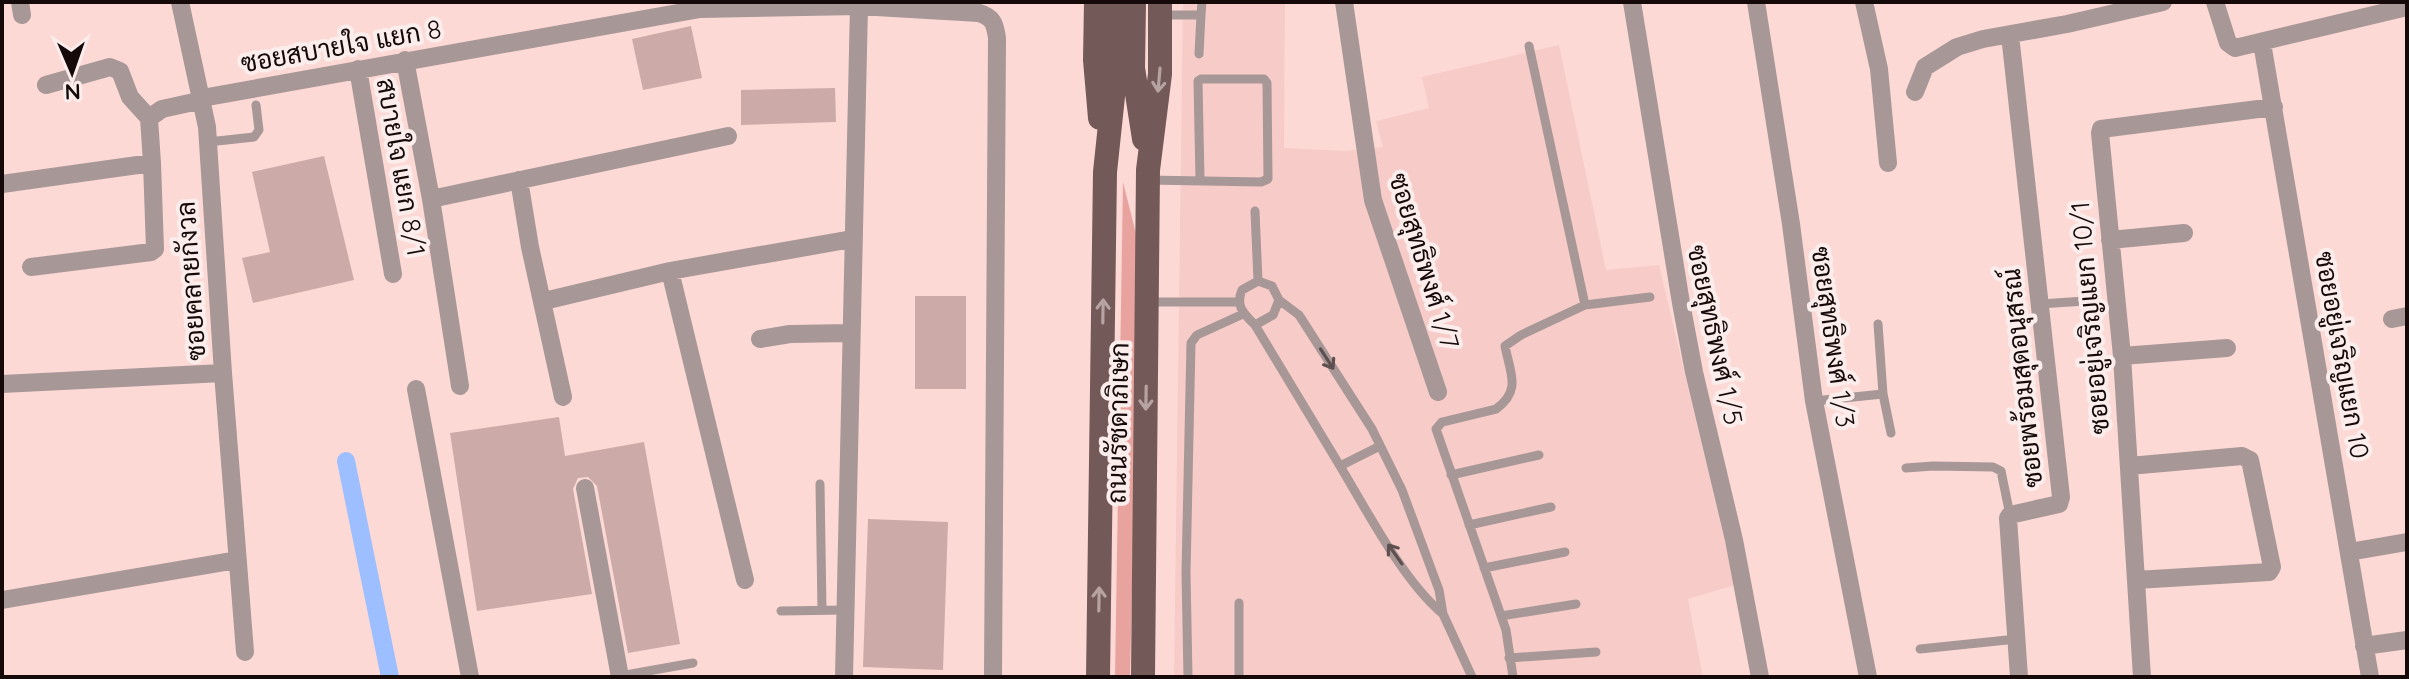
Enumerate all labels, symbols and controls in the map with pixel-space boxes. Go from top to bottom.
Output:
street label: ซอยสบายใจ แยก 8 [238,12,444,79]
north arrow [32,32,112,112]
one-way arrow [1151,66,1166,93]
street label: สบายใจ แยก 8/1 [370,75,433,258]
text: N [64,78,81,106]
street label: ซอยสุทธิพงศ์ 1/7 [1380,169,1467,353]
street label: ซอยคลายกังวล [168,200,213,362]
street label: ซอยอยู่เจริญแยก 10/1 [2063,200,2118,436]
street label: ซอยสุทธิพงศ์ 1/5 [1678,242,1751,428]
street label: ซอยสุทธิพงศ์ 1/3 [1802,244,1863,430]
street label: ซอยอยู่เจริญแยก 10 [2306,249,2377,462]
street label: ซอยพร้อมสุดอนุสรณ์ [1994,267,2051,489]
one-way arrow [1095,298,1111,325]
street label: ถนนรัชดาภิเษก [1100,342,1135,504]
one-way arrow [1320,347,1336,370]
one-way arrow [1138,384,1154,411]
one-way arrow [1387,543,1403,565]
one-way arrow [1091,586,1107,613]

